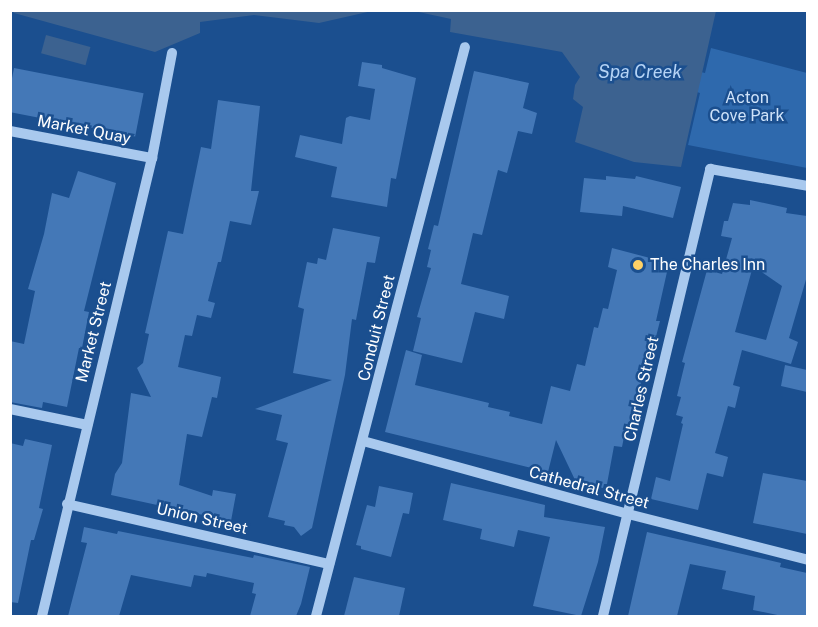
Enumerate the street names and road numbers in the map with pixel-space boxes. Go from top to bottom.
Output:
street label: Market Quay [36,112,132,148]
street label: Conduit Street [354,273,400,383]
street label: Market Street [72,280,116,384]
street label: Charles Street [621,334,663,444]
street label: Cathedral Street [527,463,651,513]
street label: Union Street [154,499,250,539]

